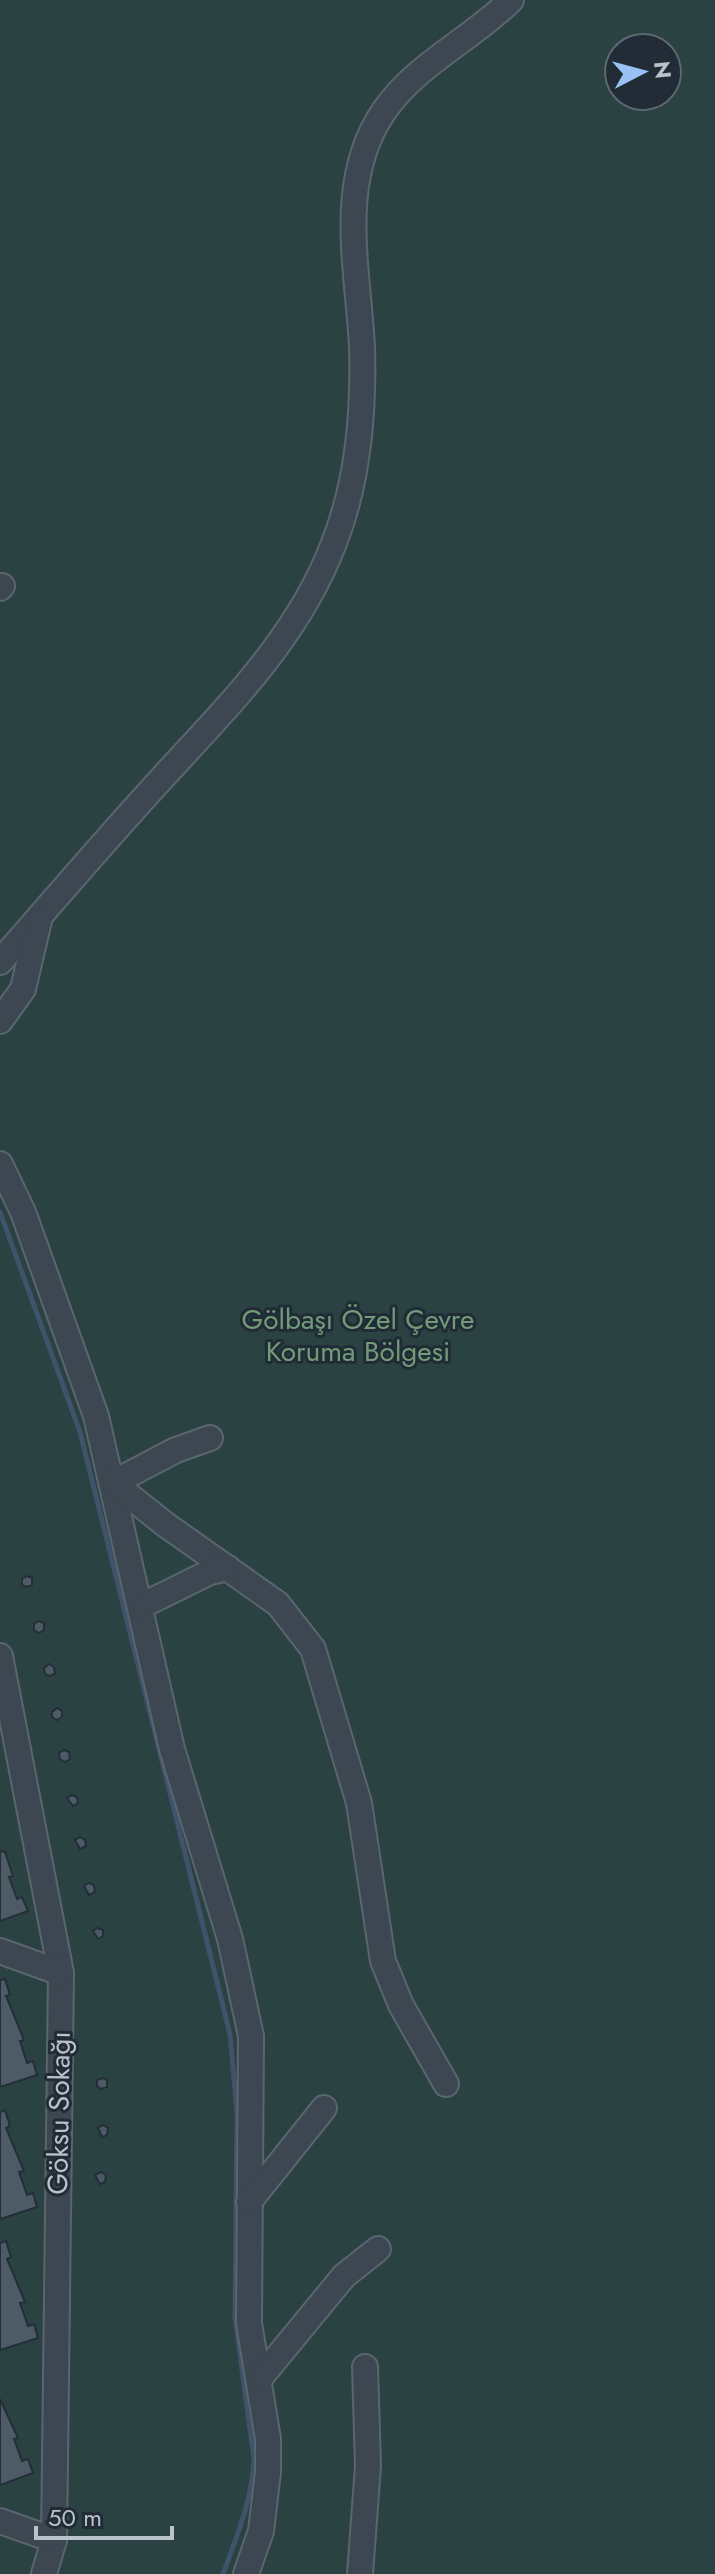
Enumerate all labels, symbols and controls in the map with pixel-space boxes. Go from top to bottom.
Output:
north arrow [603,32,683,112]
text: N [646,60,680,80]
park label: Gölbaşı Özel Çevre Koruma Bölgesi [242,1299,474,1372]
street label: Göksu Sokağı [37,2031,81,2195]
scale bar [36,2490,172,2540]
text: 50 m [48,2500,102,2535]

